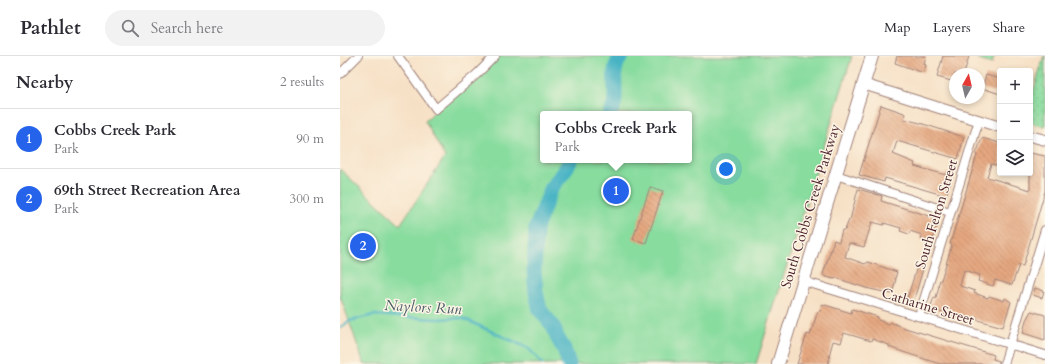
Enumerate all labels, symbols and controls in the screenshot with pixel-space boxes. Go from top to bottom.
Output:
search box [105,10,385,46]
text: Pathlet [20,15,81,41]
icon: search [119,17,141,39]
text: Search here [151,18,223,38]
text: Map [884,18,911,37]
text: Layers [933,18,971,37]
text: Share [993,18,1025,37]
north arrow [949,68,985,104]
map controls [997,68,1033,176]
button: + [997,68,1033,104]
text: Nearby [16,71,73,94]
text: 2 results [280,73,324,91]
button: − [997,104,1033,140]
popup [540,111,692,163]
text: Cobbs Creek Park [555,118,677,138]
text: Cobbs Creek Park [54,120,176,140]
street label: South Cobbs Creek Parkway [776,121,845,291]
text: 1 [26,130,32,148]
text: 90 m [296,130,324,148]
text: Park [555,138,580,156]
text: Park [54,140,79,158]
button: layers [997,140,1033,176]
street label: South Felton Street [911,157,962,271]
your location [716,159,736,179]
pin: 1 [603,176,629,206]
text: 69th Street Recreation Area [54,180,240,200]
text: 2 [26,190,32,208]
text: 300 m [290,190,324,208]
text: Park [54,200,79,218]
pin: 2 [350,231,376,261]
street label: Catharine Street [879,283,977,330]
water label: Naylors Run [384,295,463,319]

